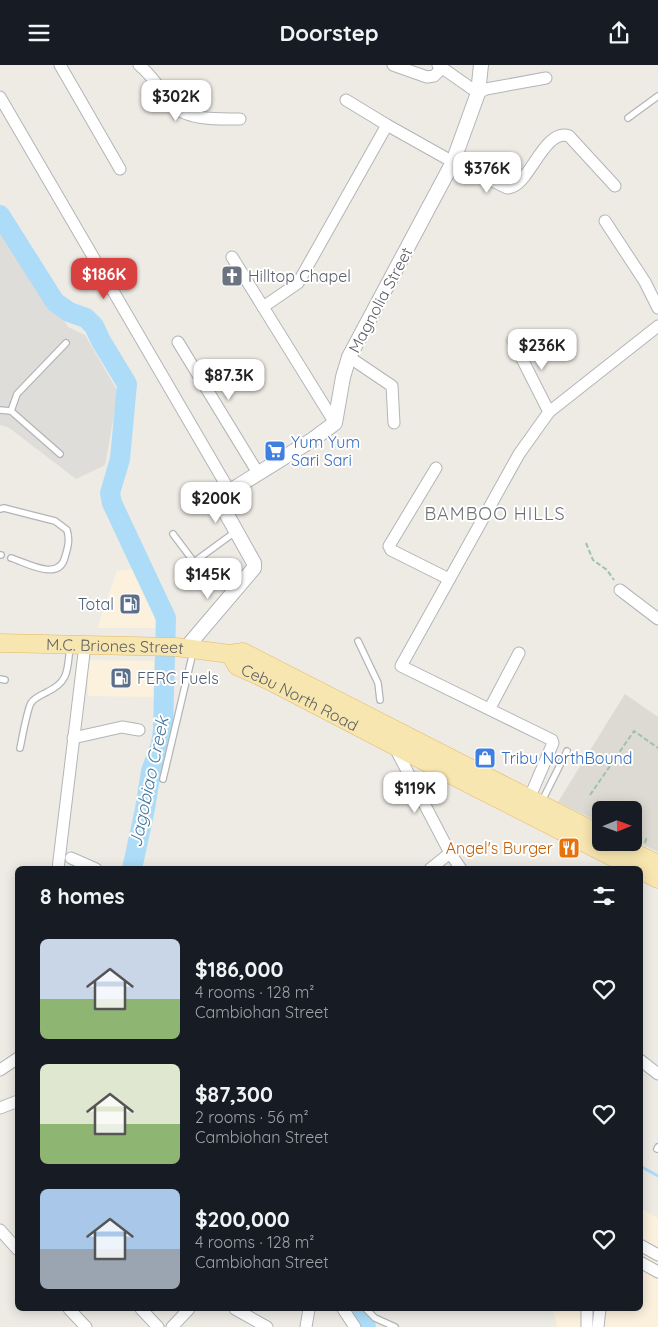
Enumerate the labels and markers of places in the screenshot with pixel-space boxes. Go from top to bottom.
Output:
pin: $302K [141,80,211,122]
pin: $376K [452,151,522,194]
pin: $186K [69,257,139,300]
church icon: Hilltop Chapel [220,264,244,288]
place label: Hilltop Chapel [248,266,351,286]
pin: $236K [507,329,577,371]
pin: $87.3K [188,359,270,401]
place label: Yum Yum Sari Sari [291,432,360,470]
supermarket icon: Yum Yum Sari Sari [263,439,287,463]
pin: $200K [181,481,251,524]
pin: $145K [173,557,243,600]
fuel station icon: Total [118,592,142,616]
place label: Total [78,594,114,614]
fuel station icon: FERC Fuels [109,666,133,690]
place label: FERC Fuels [137,668,219,688]
shop icon: Tribu NorthBound [473,746,497,770]
place label: Tribu NorthBound [501,748,633,768]
pin: $119K [380,771,450,814]
restaurant icon: Angel's Burger [557,836,581,860]
place label: Angel's Burger [446,838,553,858]

